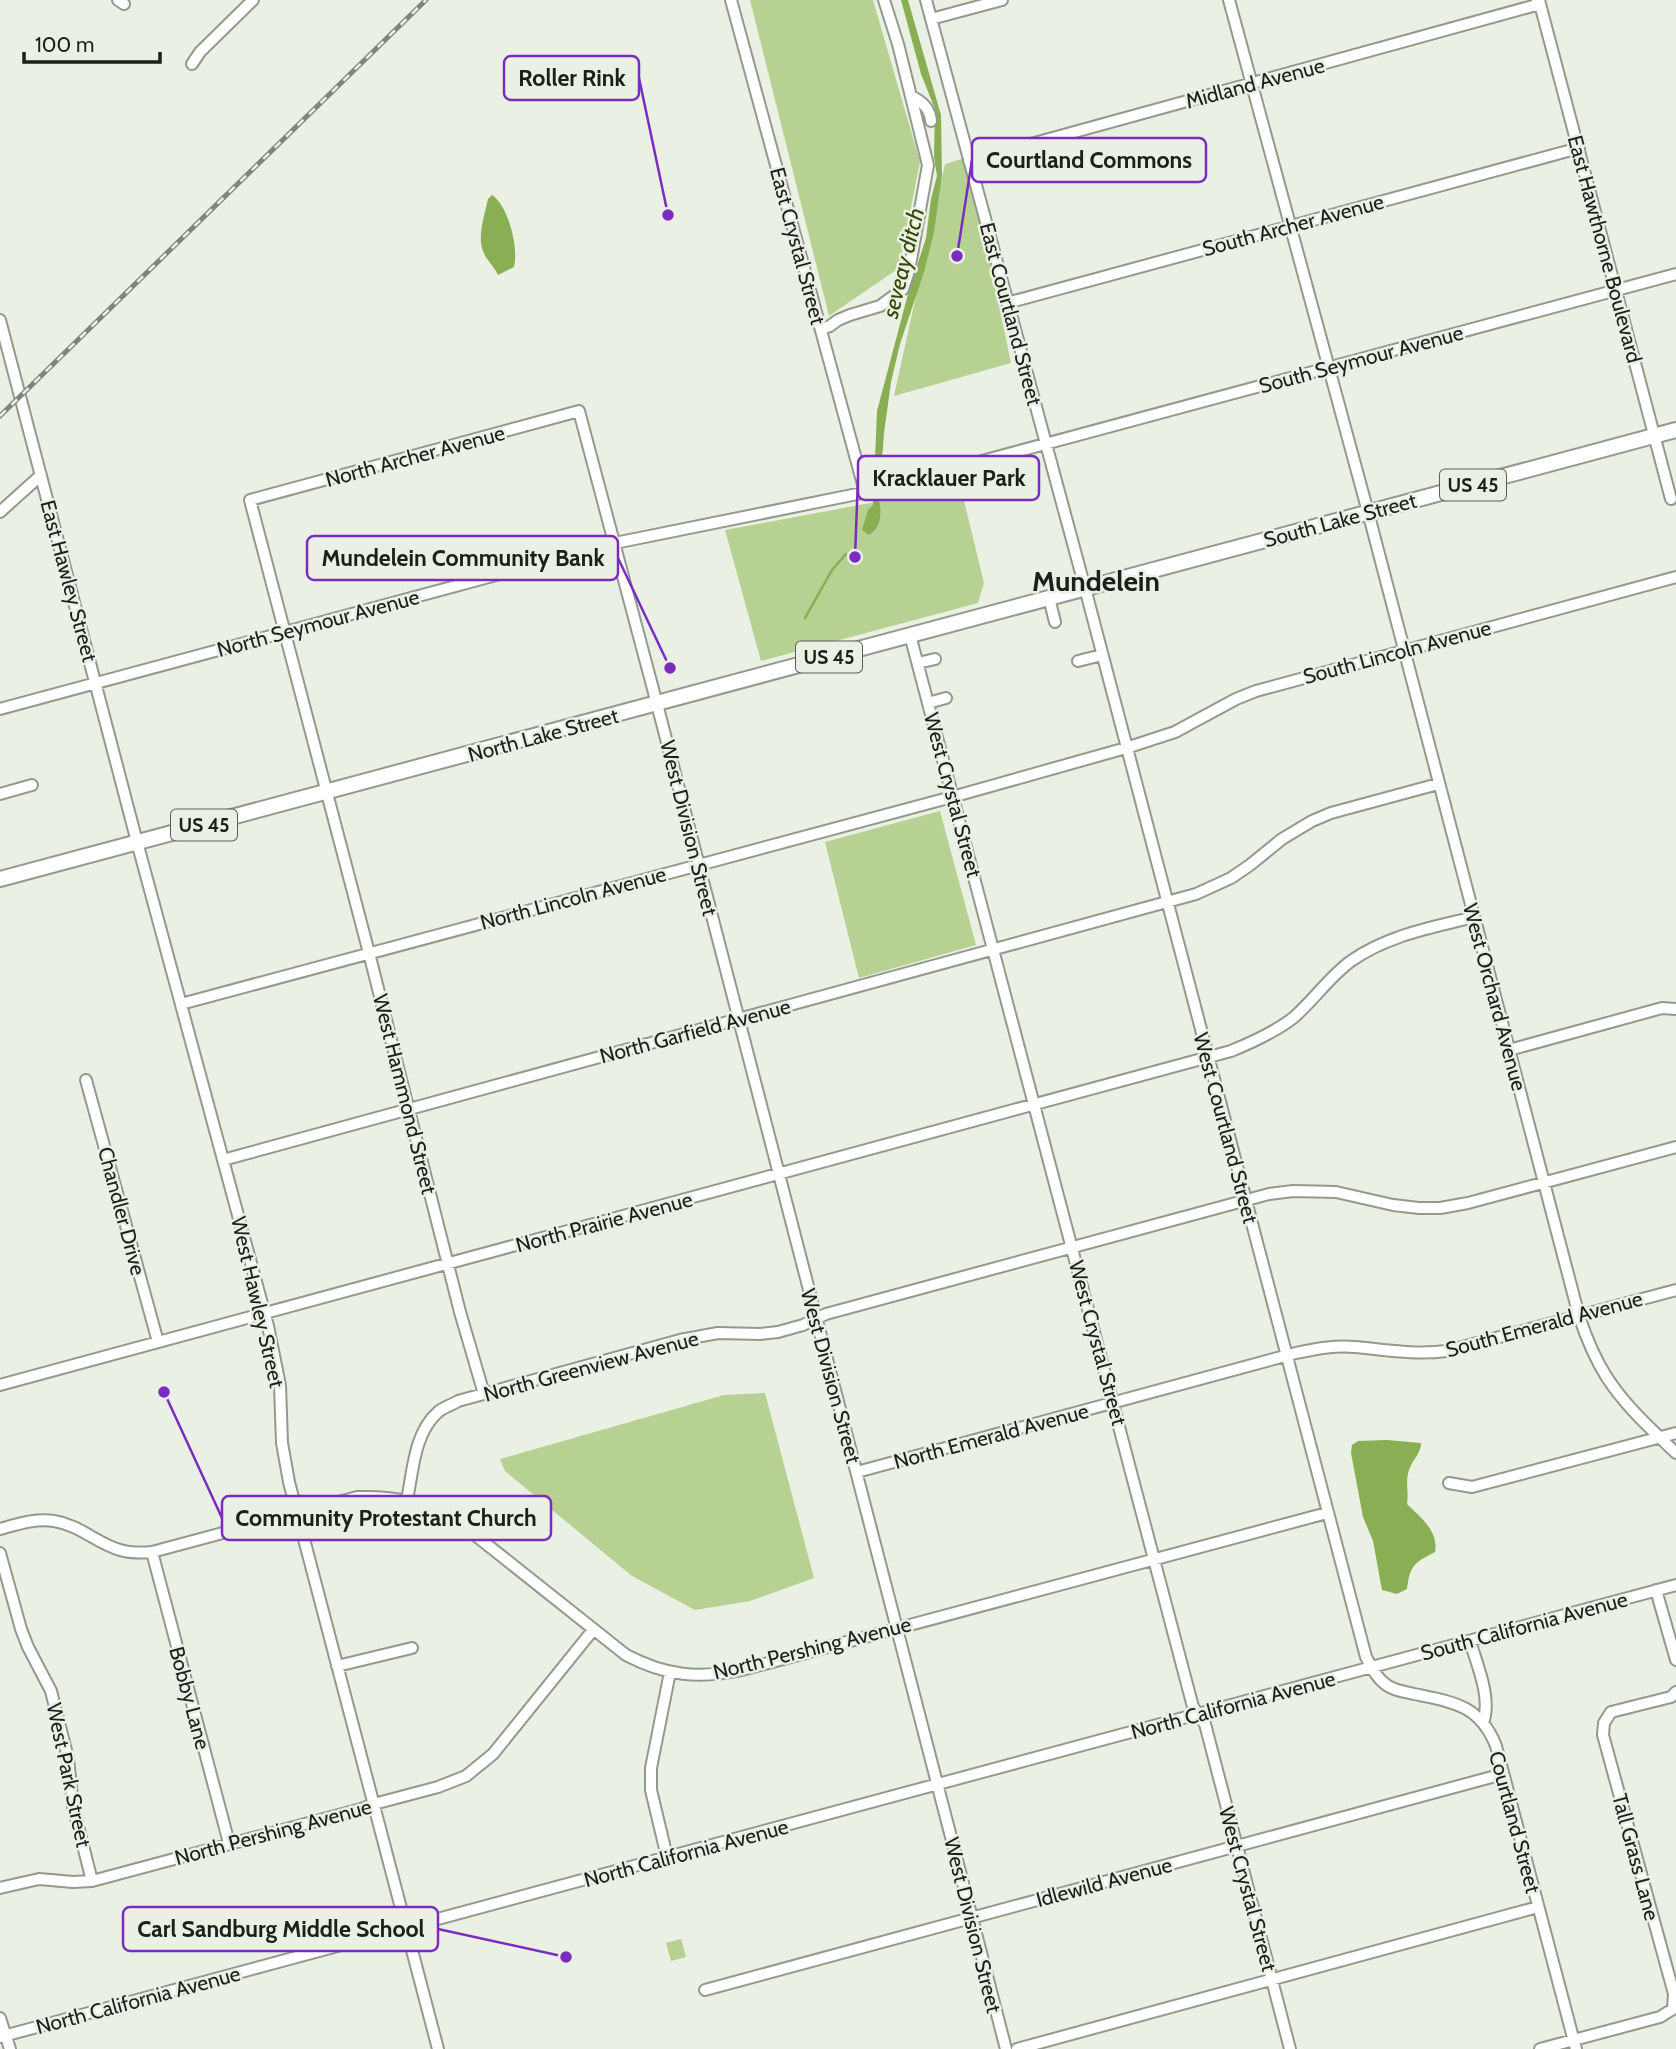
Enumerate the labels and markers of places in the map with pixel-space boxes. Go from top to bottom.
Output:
callout: Roller Rink [504,56,639,100]
callout: Courtland Commons [972,138,1206,182]
callout: Kracklauer Park [858,456,1039,500]
callout: Mundelein Community Bank [307,536,618,580]
callout: Community Protestant Church [222,1496,551,1540]
callout: Carl Sandburg Middle School [123,1907,438,1951]

